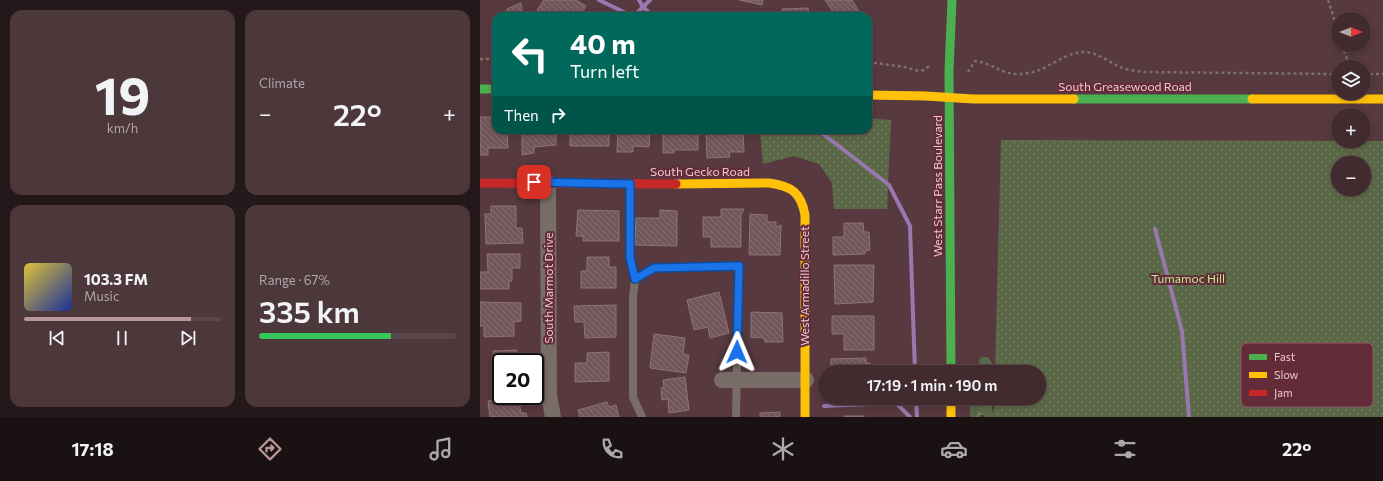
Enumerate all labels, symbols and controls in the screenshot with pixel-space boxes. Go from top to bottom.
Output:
north arrow [1331,12,1371,52]
map controls [1331,12,1371,196]
text: 40 m [570,26,636,60]
icon: left [504,28,556,80]
text: Turn left [570,60,639,82]
button: layers [1331,60,1371,100]
text: 19 [95,62,150,126]
text: Climate [259,75,305,91]
street label: South Greasewood Road [1058,79,1192,93]
text: 22° [333,95,382,132]
text: − [259,100,272,127]
text: + [443,100,456,127]
icon: right [547,104,569,126]
text: Then [504,106,539,124]
button: + [1331,108,1371,148]
street label: West Starr Pass Boulevard [930,115,944,257]
text: km/h [107,120,138,136]
button: − [1331,156,1371,196]
street label: South Gecko Road [650,164,750,178]
pin [517,165,551,199]
icon: arrive [523,171,545,193]
street label: West Armadillo Street [797,226,811,346]
street label: South Marmot Drive [541,232,555,344]
text: 103.3 FM [84,270,148,288]
park label: Tumamoc Hill [1151,271,1225,285]
text: Range · 67% [259,272,330,288]
text: Music [84,288,119,304]
text: 335 km [259,292,360,329]
icon: previous [46,327,68,349]
icon: pause [111,327,133,349]
icon: next [177,327,199,349]
position arrow [716,331,758,373]
legend [1241,343,1373,407]
text: Fast [1274,350,1296,363]
speed limit sign: 20 [492,353,544,405]
text: Slow [1274,368,1299,381]
text: 17:19 · 1 min · 190 m [867,376,997,394]
text: Jam [1274,386,1293,400]
icon: directions [256,435,284,463]
icon: music [427,435,455,463]
icon: phone [598,435,626,463]
icon: climate [769,435,797,463]
icon: car [940,435,968,463]
icon: filters [1111,435,1139,463]
text: 17:18 [71,438,114,460]
text: 22° [1282,438,1312,460]

